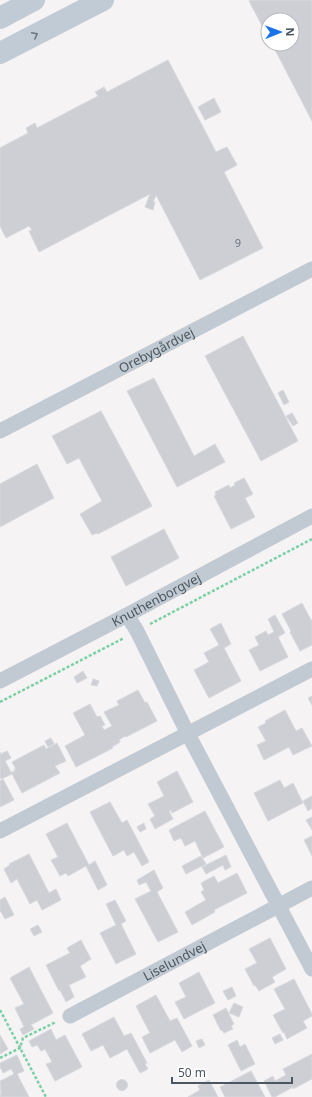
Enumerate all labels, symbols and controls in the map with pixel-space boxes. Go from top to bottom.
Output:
north arrow [260,12,300,52]
text: N [283,27,298,36]
one-way arrow [30,32,38,40]
house number: 9 [235,235,241,250]
street label: Orebygårdvej [115,323,197,377]
street label: Knuthenborgvej [108,568,204,631]
street label: Liselundvej [140,937,209,985]
scale bar [172,1059,292,1085]
text: 50 m [178,1064,206,1081]

